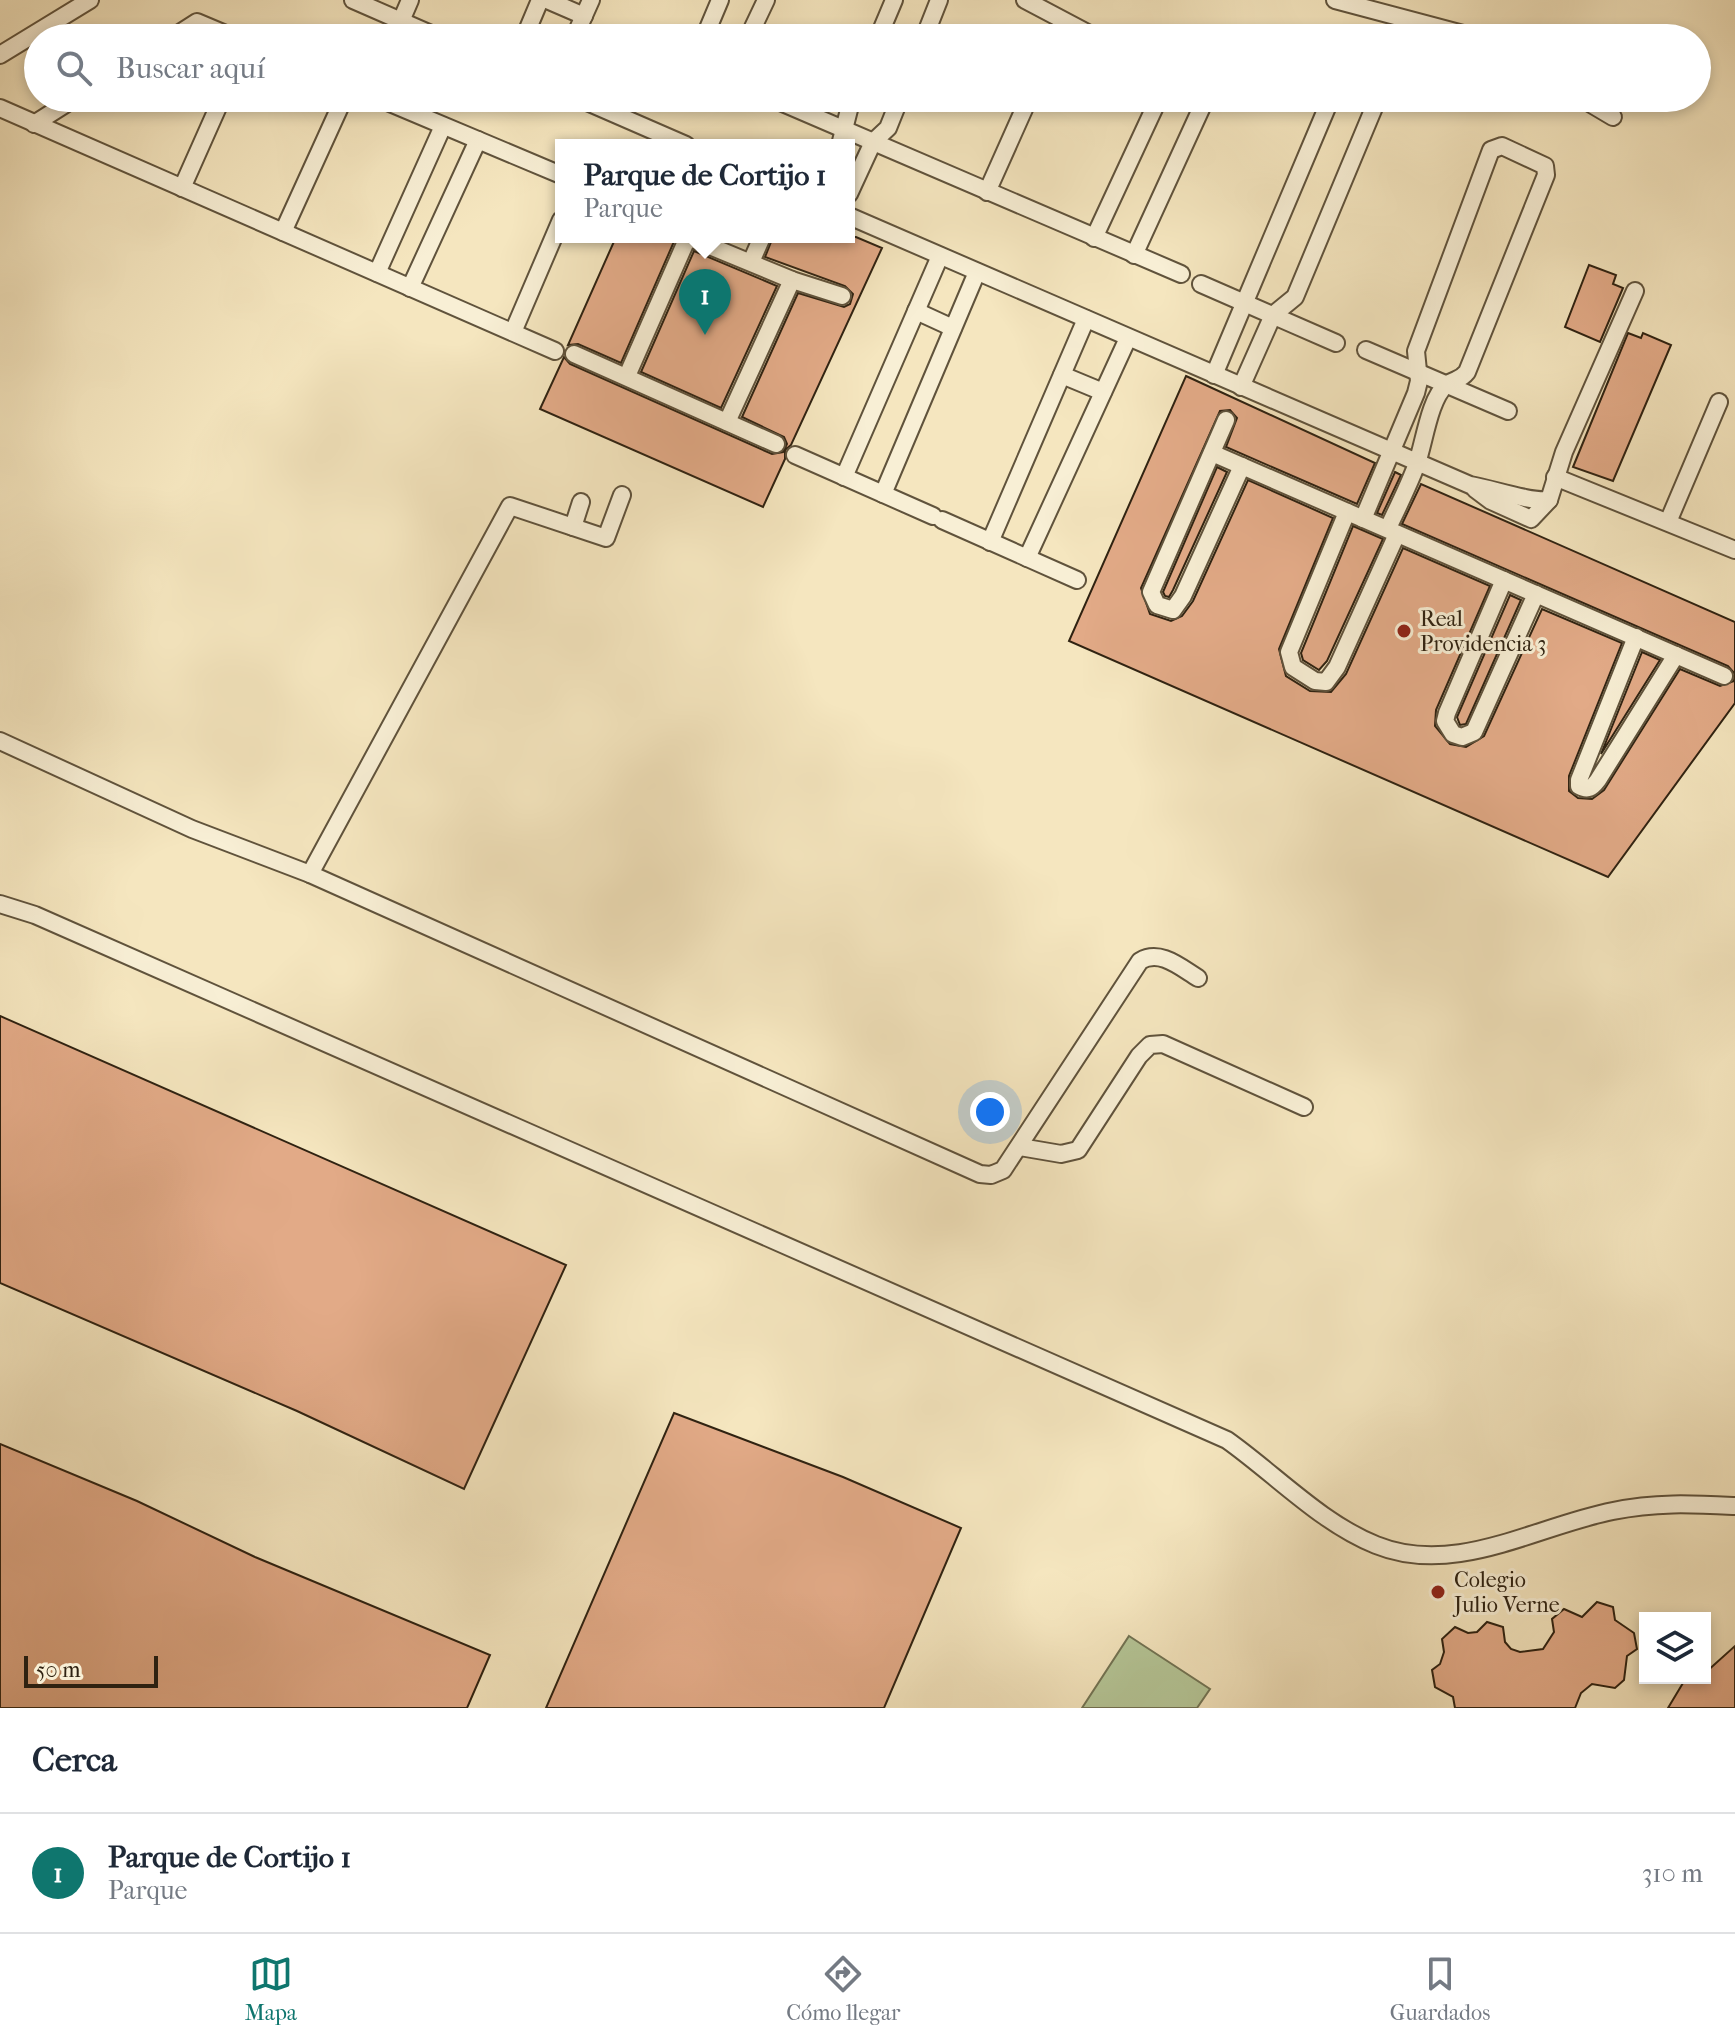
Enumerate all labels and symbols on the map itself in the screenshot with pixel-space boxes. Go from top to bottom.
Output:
pin: 1 [679,269,731,335]
place label: Real Providencia 3 [1420,606,1546,657]
marker: Real Providencia 3 [1395,622,1413,640]
your location [970,1092,1010,1132]
place label: Colegio Julio Verne [1452,1567,1560,1618]
marker: Colegio Julio Verne [1429,1583,1447,1601]
scale bar [24,1652,158,1688]

